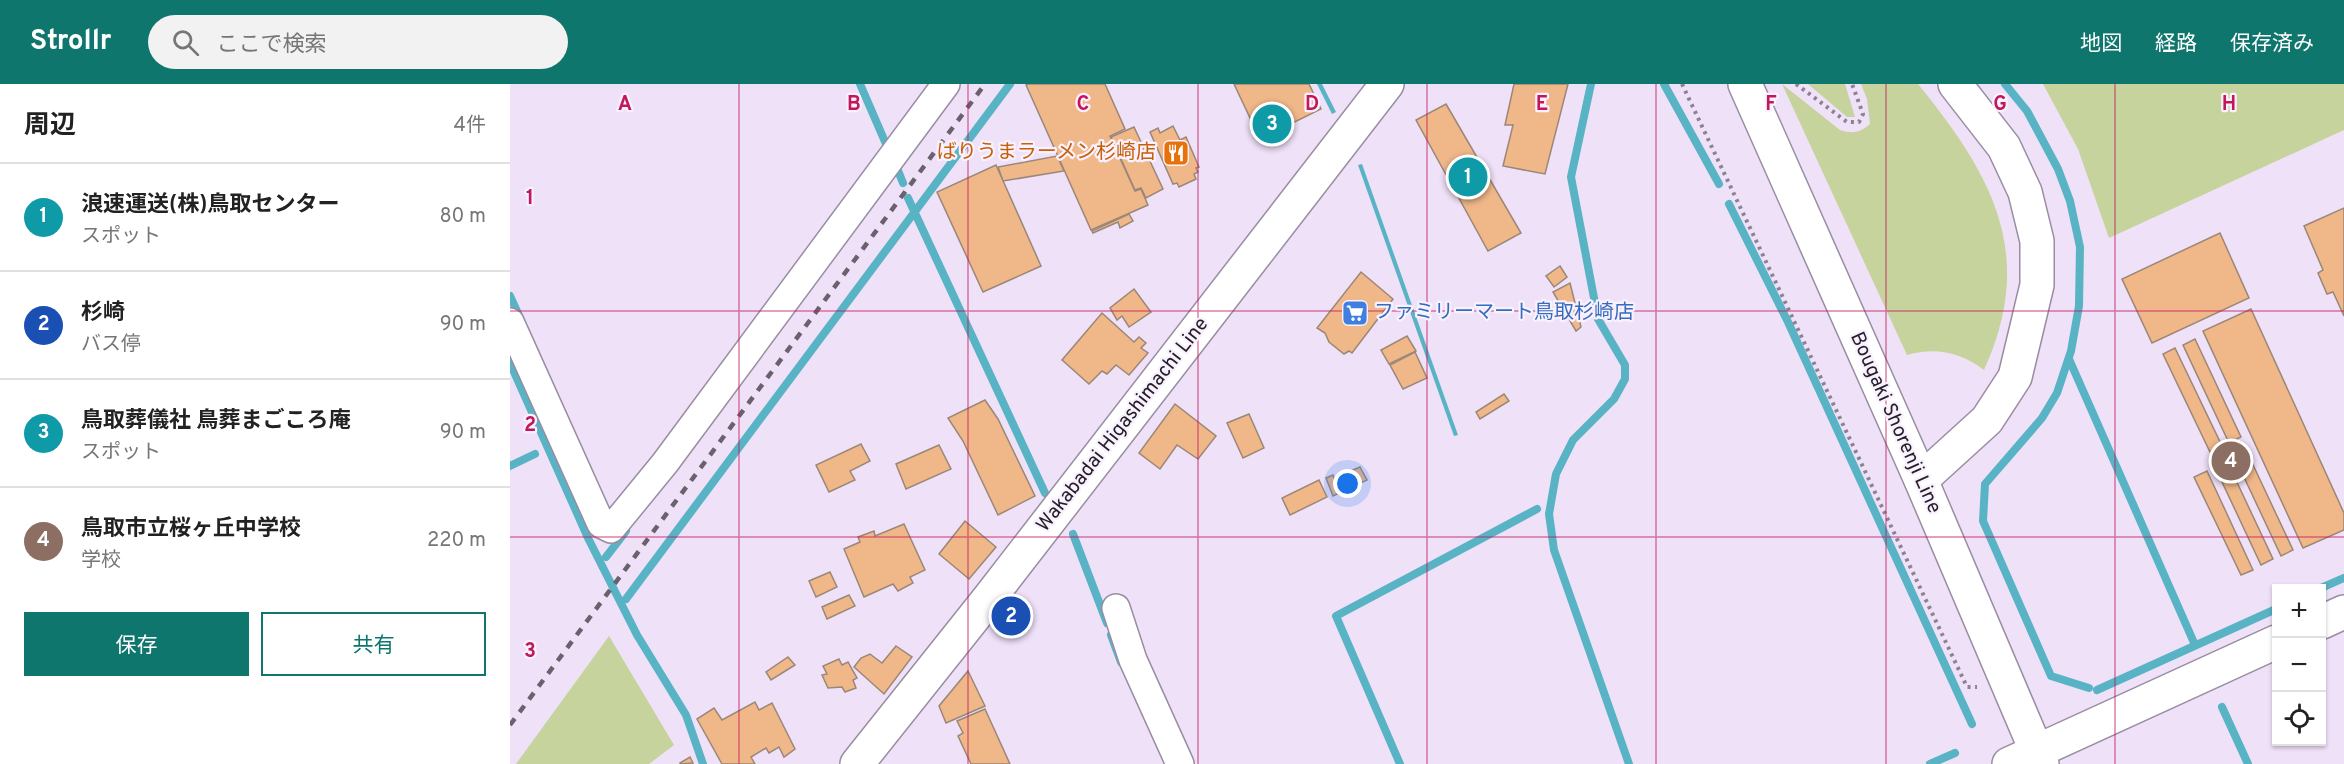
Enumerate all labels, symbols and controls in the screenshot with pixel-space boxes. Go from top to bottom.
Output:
search box [148,15,568,69]
text: Strollr [30,24,112,60]
icon: search [169,26,202,59]
text: 地図 [2080,31,2122,58]
text: 経路 [2155,31,2197,58]
text: 保存済み [2230,31,2314,58]
text: ここで検索 [217,32,327,59]
text: A [618,92,632,118]
text: B [847,92,861,118]
text: C [1077,92,1089,118]
text: D [1305,92,1319,118]
text: E [1536,92,1548,118]
text: F [1765,92,1777,118]
text: G [1993,92,2007,118]
text: H [2222,92,2236,118]
pin: 3 [1252,102,1292,147]
text: 周辺 [24,110,76,143]
text: 4件 [454,113,486,139]
restaurant icon: ばりうまラーメン杉崎店 [1161,138,1191,168]
place label: ばりうまラーメン杉崎店 [937,140,1156,166]
pin: 1 [1448,154,1488,200]
text: 1 [526,186,534,212]
text: 浪速運送(株)鳥取センター [81,192,339,219]
text: 1 [40,204,48,230]
text: 80 m [440,204,486,230]
text: スポット [81,224,161,250]
supermarket icon: ファミリーマート鳥取杉崎店 [1340,298,1370,328]
text: 杉崎 [81,300,125,327]
place label: ファミリーマート鳥取杉崎店 [1374,300,1634,326]
text: 2 [37,312,50,338]
text: 90 m [440,312,486,338]
street label: Wakabadai Higashimachi Line [1031,312,1215,538]
street label: Bougaki Shorenji Line [1843,328,1947,518]
text: バス停 [81,332,141,358]
text: 鳥取葬儀社 鳥葬まごころ庵 [81,408,351,435]
text: 2 [524,413,536,439]
text: 3 [38,420,50,446]
text: 90 m [440,420,486,446]
pin: 4 [2212,438,2250,484]
text: スポット [81,440,161,466]
your location [1333,469,1362,498]
text: 鳥取市立桜ヶ丘中学校 [81,516,301,543]
text: 4 [37,528,50,554]
text: 220 m [427,528,486,554]
text: 学校 [81,548,121,574]
map controls [2272,584,2326,746]
button: + [2272,584,2326,638]
pin: 2 [992,594,1030,638]
button: 保存 [24,612,249,676]
button: 共有 [261,612,486,676]
button: − [2272,638,2326,692]
text: 3 [524,639,536,665]
button: locate [2272,692,2326,746]

